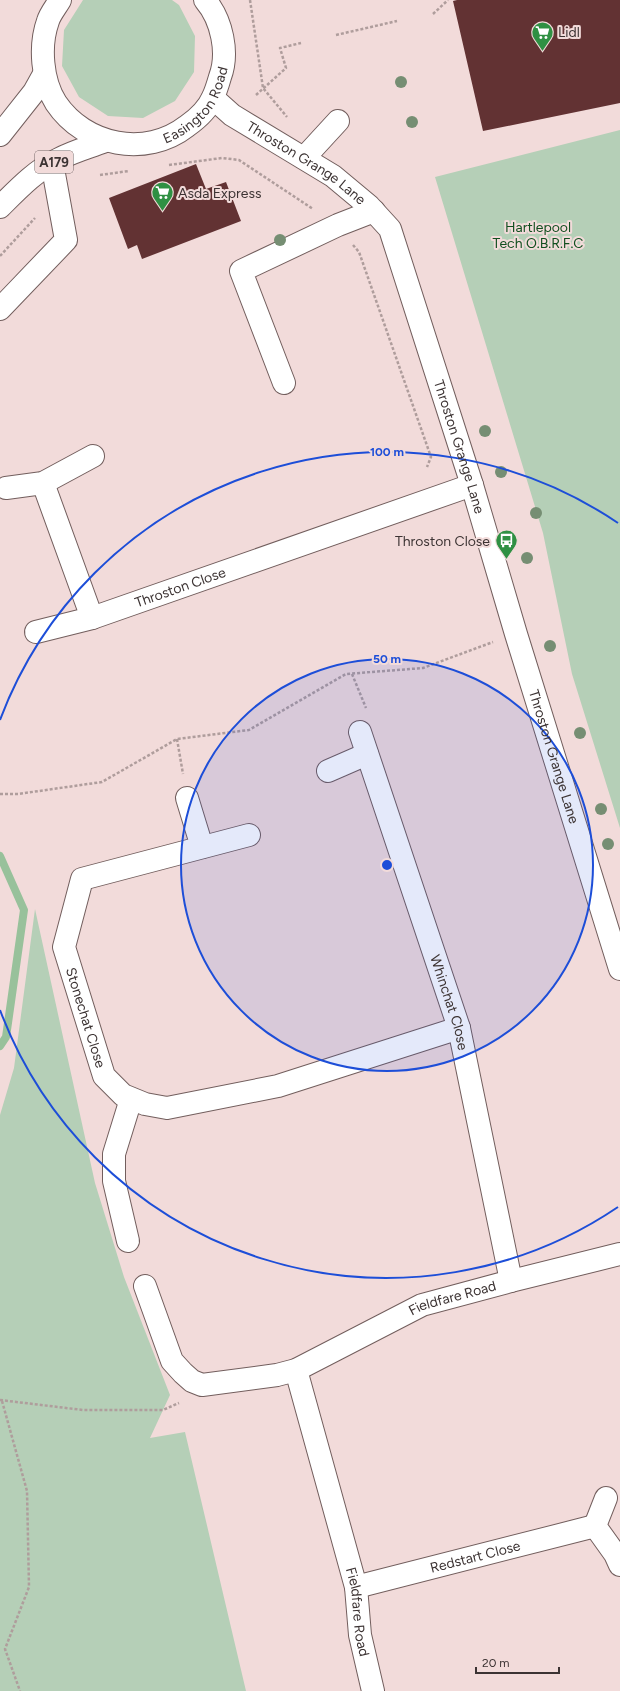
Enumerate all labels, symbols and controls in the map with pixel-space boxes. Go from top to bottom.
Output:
supermarket icon: Lidl [530,19,556,52]
place label: Lidl [558,24,580,41]
street label: Easington Road [160,65,232,147]
street label: Throston Grange Lane [244,118,369,209]
road number: A179 [35,151,73,173]
supermarket icon: Asda Express [149,180,175,213]
place label: Asda Express [178,185,261,202]
park label: Hartlepool Tech O.B.R.F.C [493,219,583,252]
street label: Throston Grange Lane [430,378,488,516]
text: 100 m [370,445,404,459]
bus stop icon: Throston Close [493,528,519,561]
place label: Throston Close [395,533,490,550]
street label: Throston Close [133,564,228,611]
text: 50 m [373,652,401,666]
street label: Throston Grange Lane [525,688,582,826]
centre of rings [380,858,394,872]
street label: Whinchat Close [426,953,471,1052]
street label: Stonechat Close [62,965,109,1070]
street label: Fieldfare Road [406,1277,498,1319]
street label: Redstart Close [428,1537,523,1577]
street label: Fieldfare Road [342,1565,373,1658]
scale bar [476,1649,559,1675]
text: 20 m [482,1656,510,1670]

